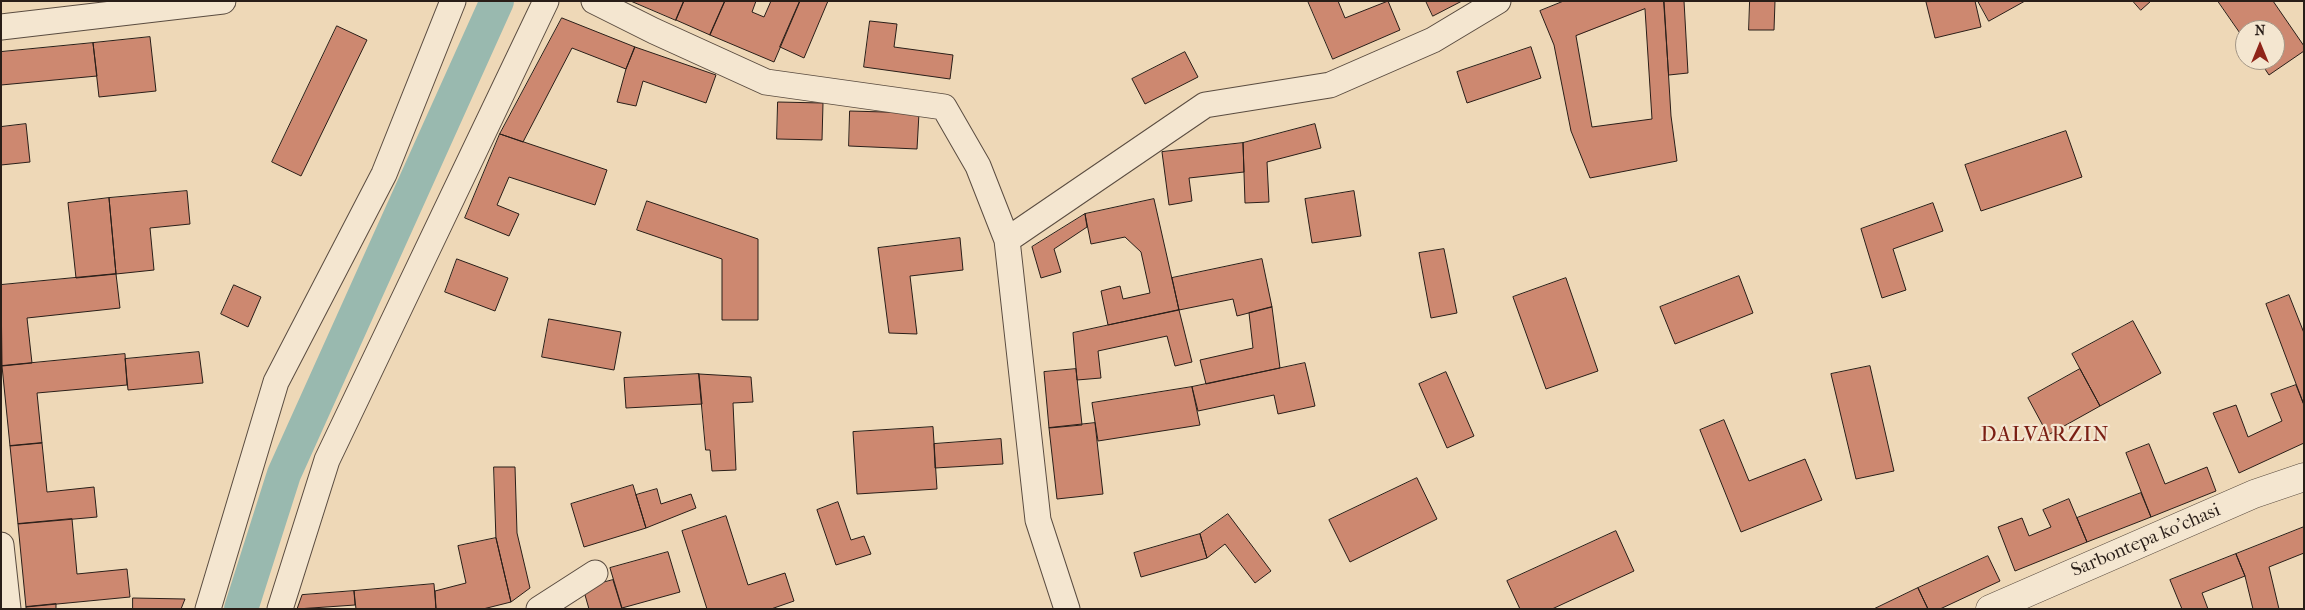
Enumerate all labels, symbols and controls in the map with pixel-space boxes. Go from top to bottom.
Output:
north arrow [2235,20,2285,70]
text: N [2255,22,2265,39]
district label: DALVARZIN [1979,423,2111,449]
street label: Sarbontepa ko'chasi [2068,499,2224,583]

